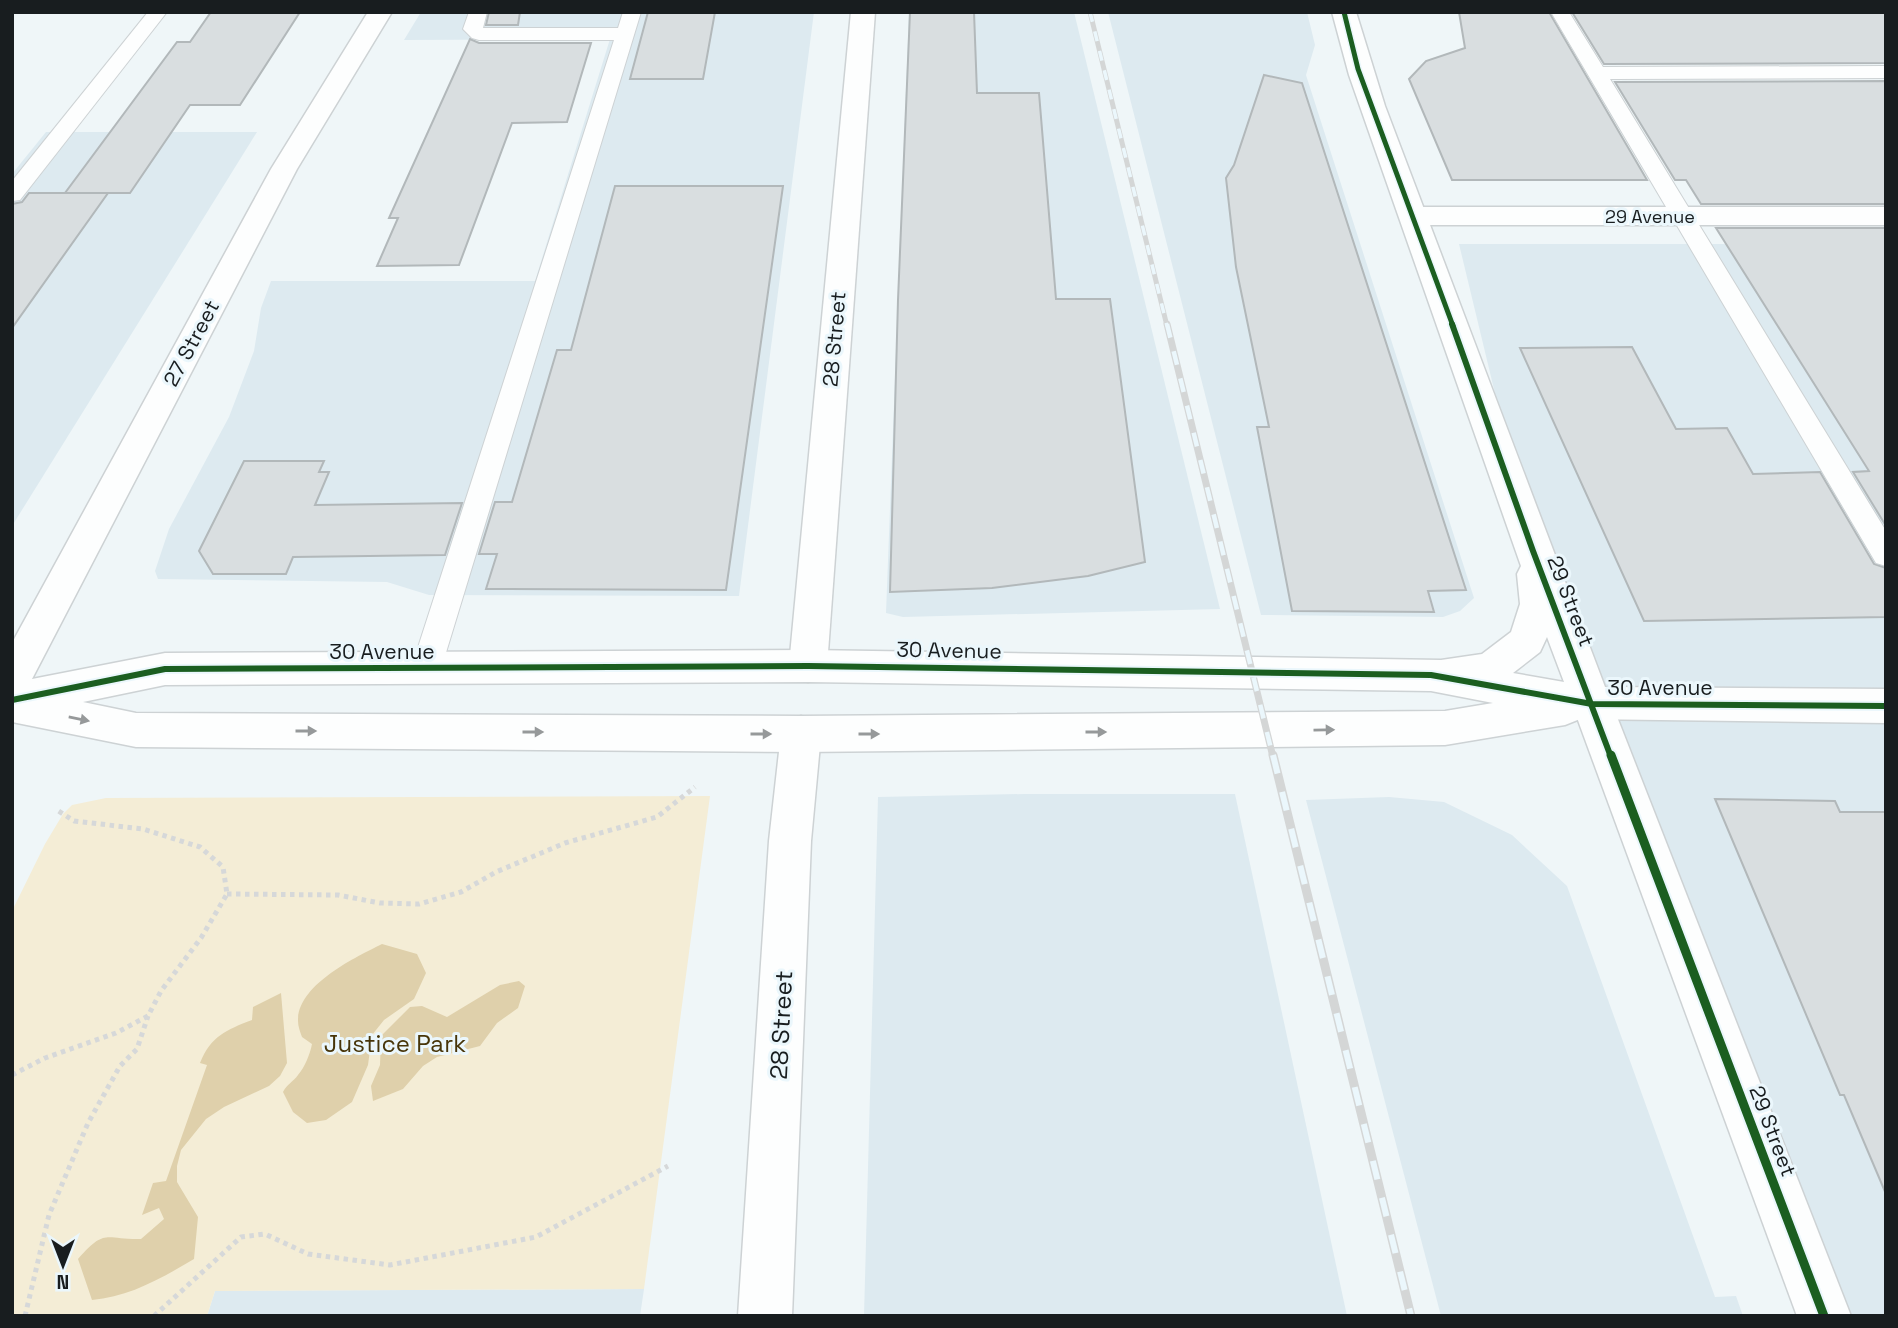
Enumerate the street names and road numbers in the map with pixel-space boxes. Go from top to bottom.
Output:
street label: 29 Avenue [1605,205,1695,228]
street label: 28 Street [816,290,852,388]
street label: 27 Street [157,295,225,391]
street label: 29 Street [1541,552,1601,650]
street label: 30 Avenue [896,636,1002,664]
street label: 30 Avenue [329,638,435,665]
street label: 30 Avenue [1607,674,1713,701]
street label: 28 Street [763,970,799,1080]
street label: 29 Street [1743,1082,1803,1180]

